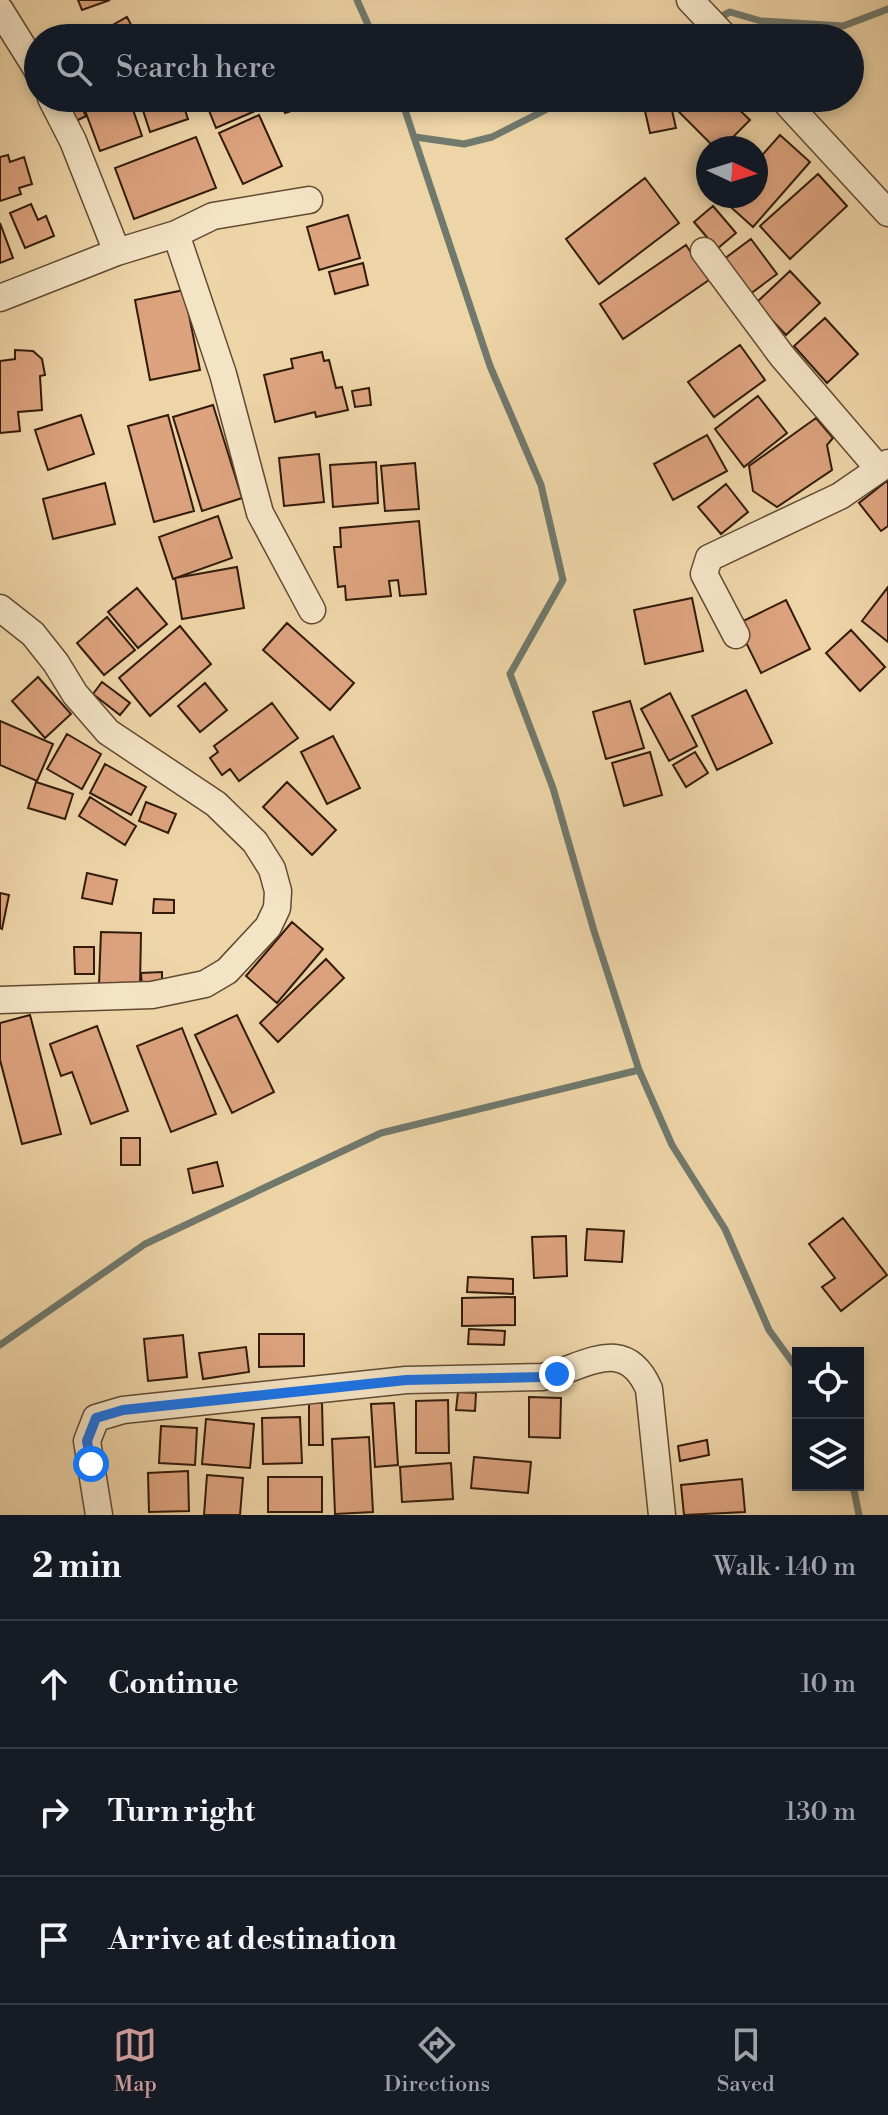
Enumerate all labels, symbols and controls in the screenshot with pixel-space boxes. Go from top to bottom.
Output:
search box [24,24,864,112]
icon: search [52,46,96,90]
text: Search here [116,49,276,87]
north arrow [696,136,768,208]
map controls [792,1347,864,1491]
button: locate [792,1347,864,1419]
route end [539,1356,575,1392]
button: layers [792,1419,864,1491]
route start [73,1446,109,1482]
text: 2 min [32,1546,121,1588]
text: Walk · 140 m [714,1551,856,1583]
icon: ahead [32,1662,76,1706]
text: Continue [108,1665,239,1703]
text: 10 m [800,1668,856,1700]
icon: right [32,1790,76,1834]
text: Turn right [108,1793,255,1831]
text: 130 m [785,1796,856,1828]
icon: arrive [32,1918,76,1962]
text: Arrive at destination [108,1921,397,1959]
tab: Map [113,2023,157,2098]
tab: Directions [384,2023,490,2098]
tab: Saved [717,2023,775,2098]

